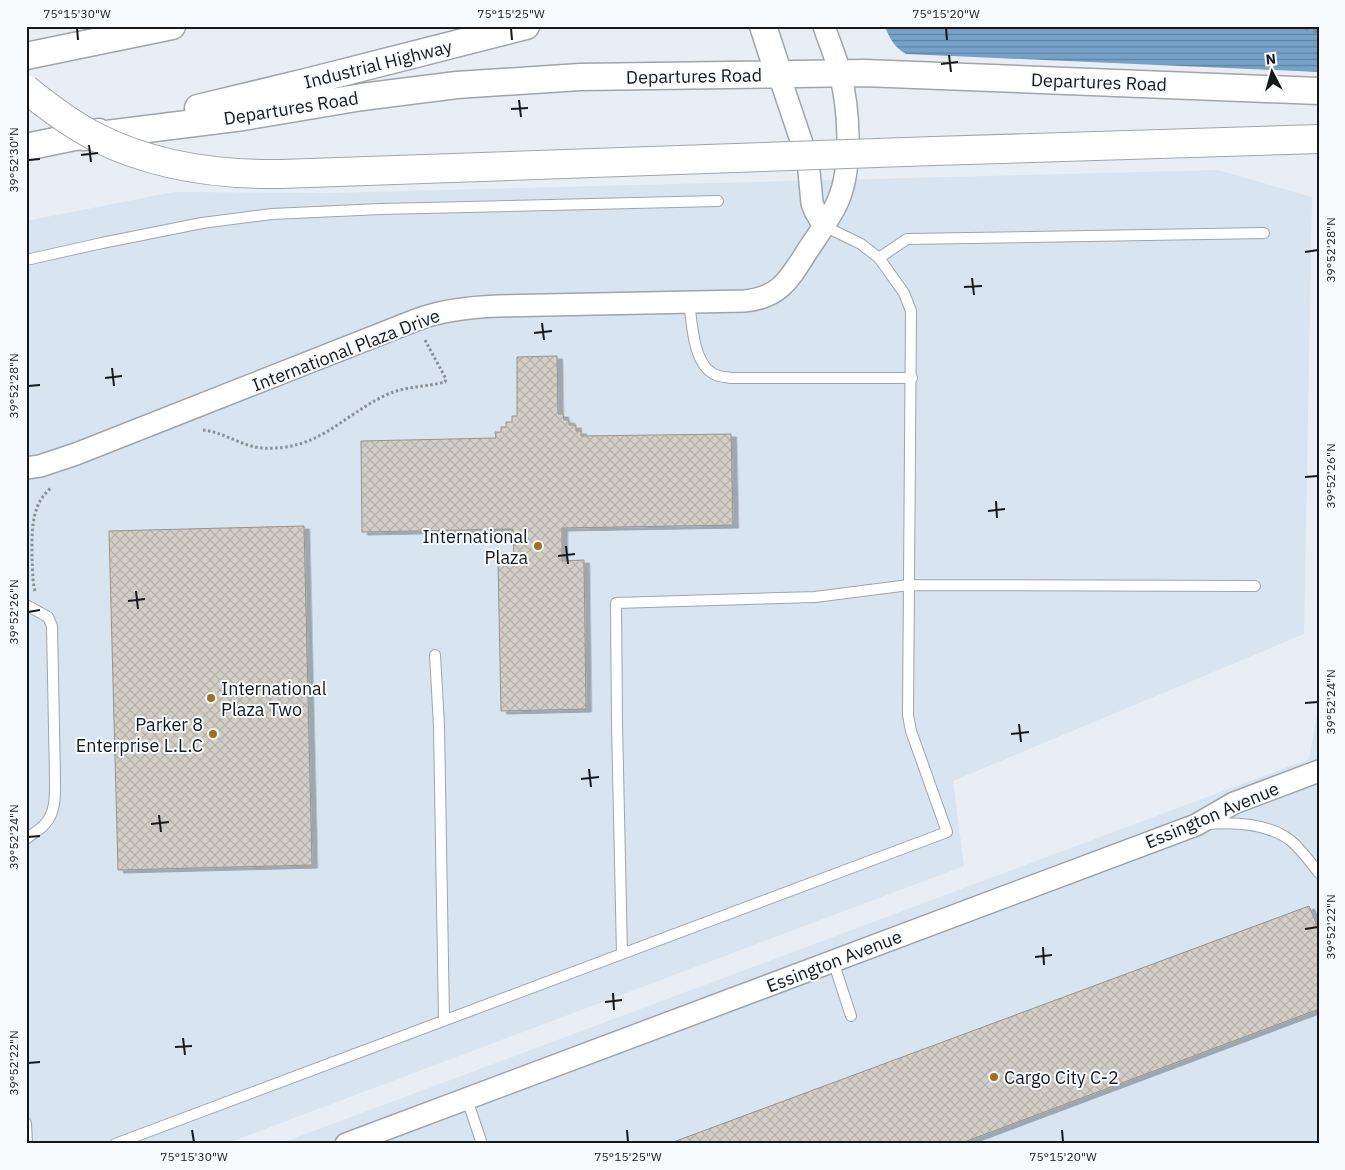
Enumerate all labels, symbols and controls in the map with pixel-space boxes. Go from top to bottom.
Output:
text: 75°15'30"W [43,6,111,21]
text: 75°15'25"W [477,6,545,21]
text: 75°15'20"W [912,6,980,21]
street label: Industrial Highway [302,34,455,94]
north arrow [1248,48,1298,98]
text: N [1265,50,1277,69]
street label: Departures Road [626,63,762,89]
street label: Departures Road [1031,68,1167,96]
street label: Departures Road [222,86,360,130]
text: 39°52'30"N [6,127,21,193]
text: 39°52'28"N [1323,217,1338,283]
street label: International Plaza Drive [249,304,443,396]
text: 39°52'28"N [6,353,21,419]
text: 39°52'26"N [1323,443,1338,509]
place label: International Plaza [422,525,528,569]
marker: International Plaza [532,540,544,552]
text: 39°52'26"N [6,579,21,645]
text: 39°52'24"N [1323,669,1338,735]
place label: International Plaza Two [221,677,327,721]
marker: International Plaza Two [205,692,217,704]
place label: Parker 8 Enterprise L.L.C [76,713,203,757]
marker: Parker 8 Enterprise L.L.C [207,728,219,740]
street label: Essington Avenue [1142,776,1282,854]
text: 39°52'24"N [6,804,21,870]
text: 39°52'22"N [1323,894,1338,960]
street label: Essington Avenue [763,925,905,997]
text: 39°52'22"N [6,1030,21,1096]
place label: Cargo City C-2 [1004,1066,1119,1089]
marker: Cargo City C-2 [988,1071,1000,1083]
text: 75°15'30"W [160,1149,228,1164]
text: 75°15'25"W [594,1149,662,1164]
text: 75°15'20"W [1029,1149,1097,1164]

